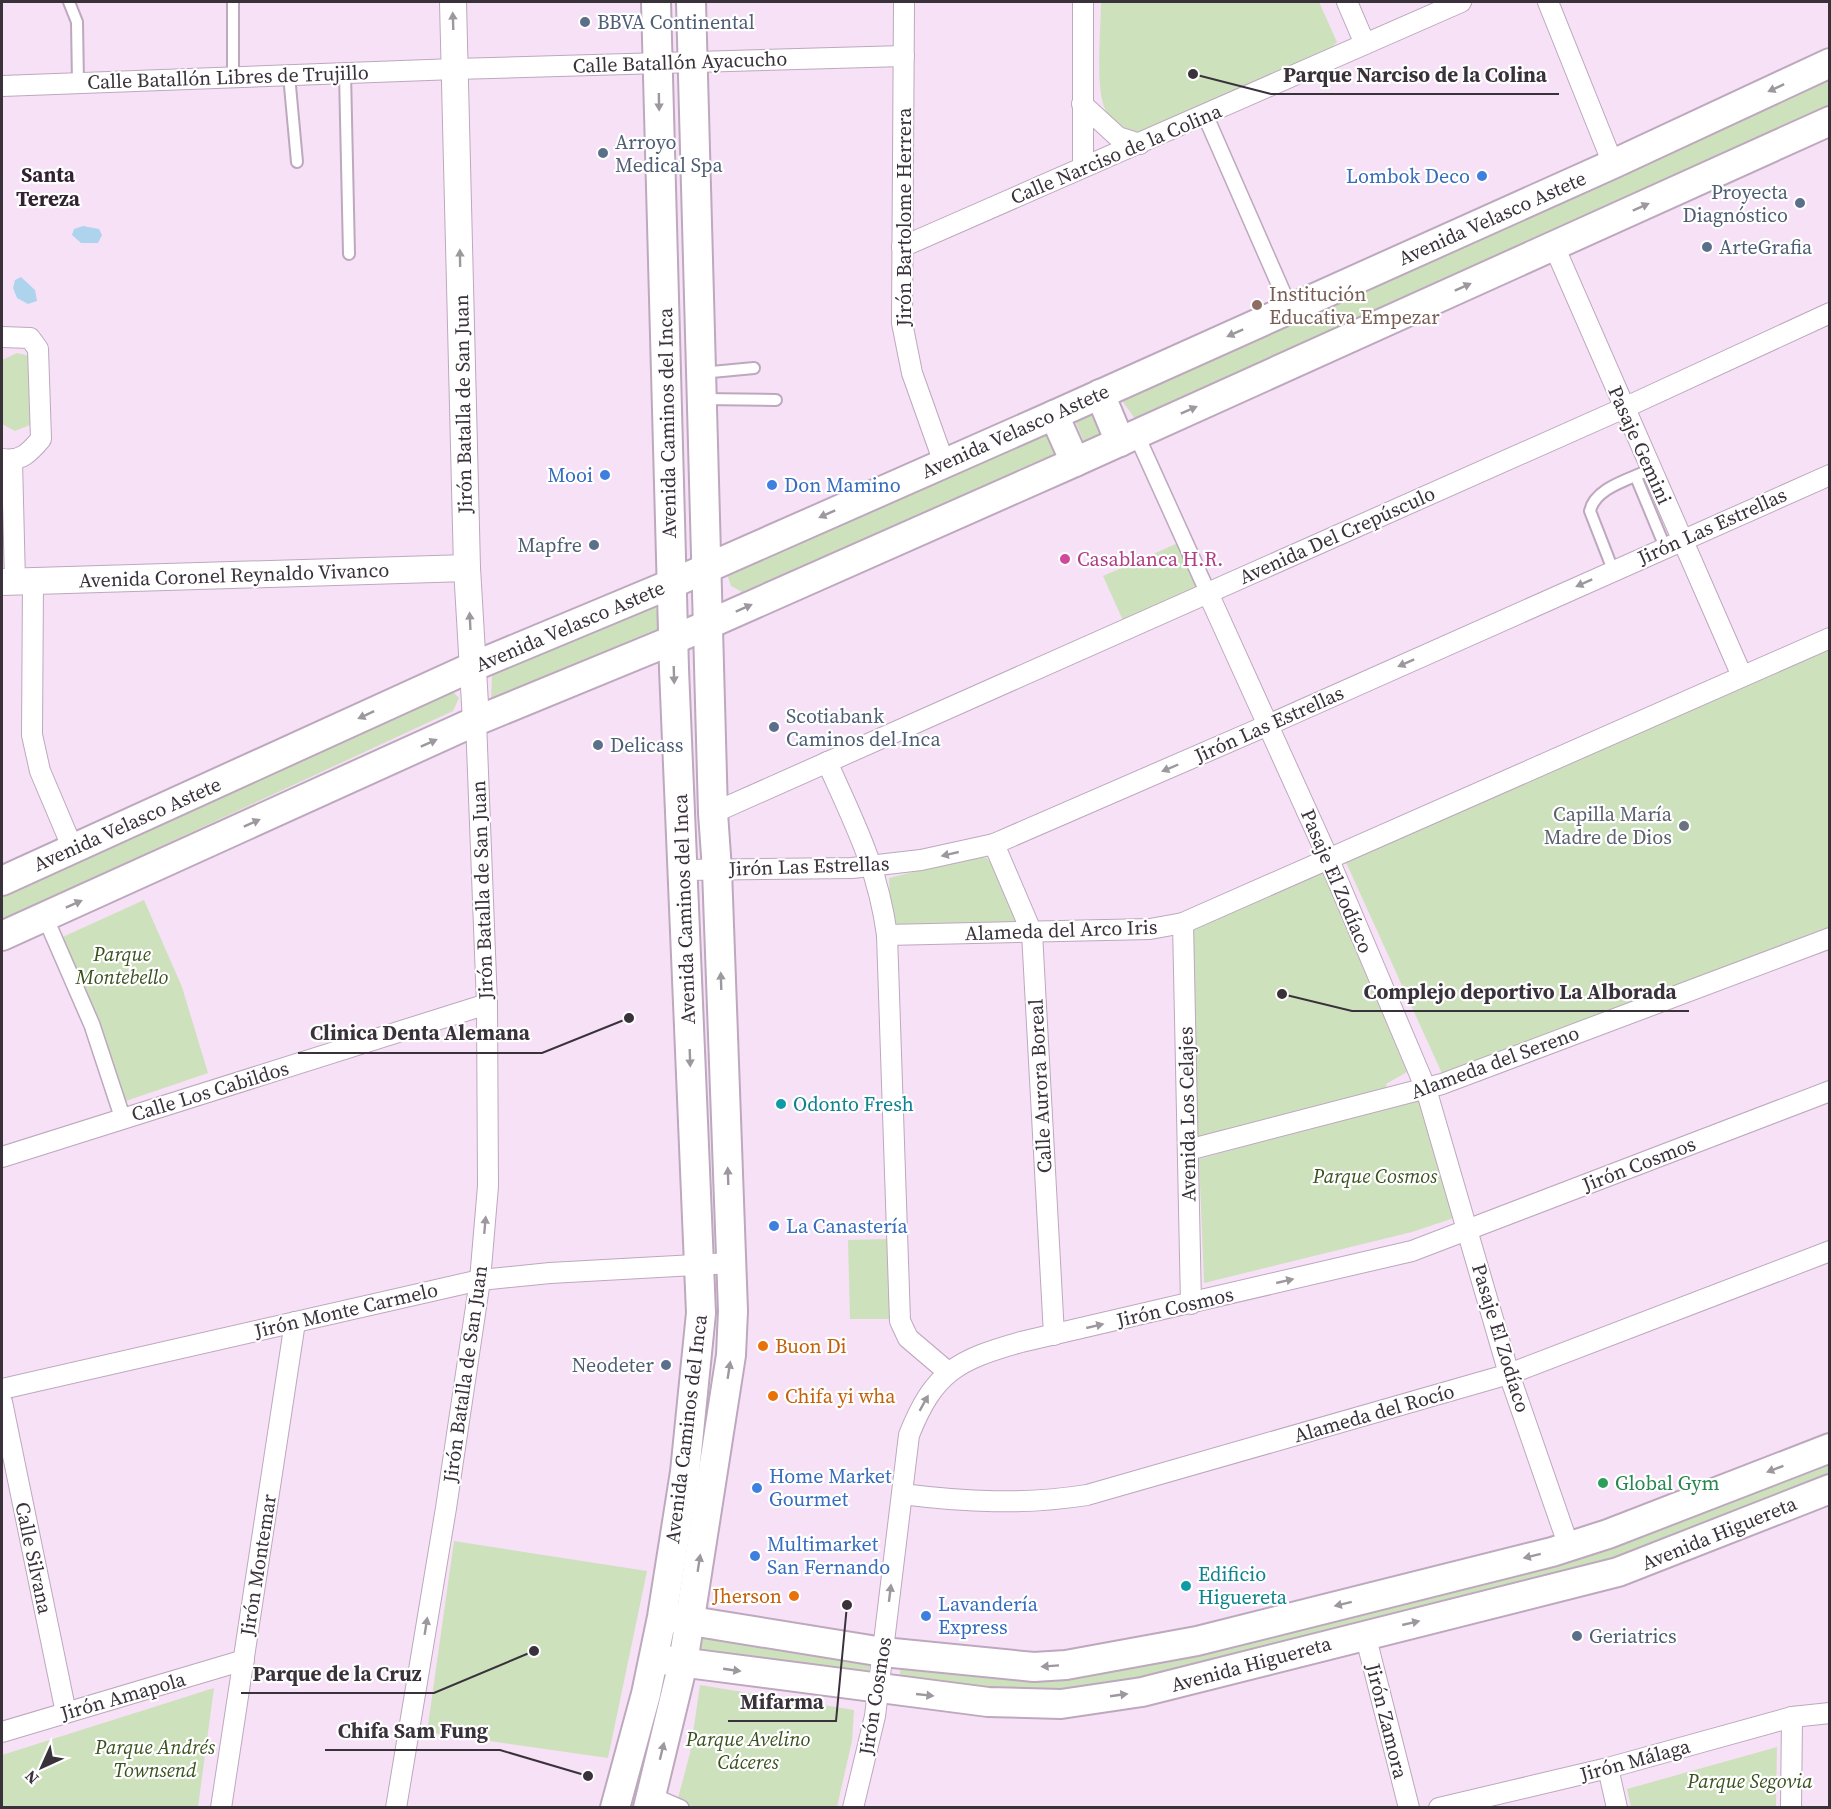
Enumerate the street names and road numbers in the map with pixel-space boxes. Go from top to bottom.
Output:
street label: Calle Batallón Ayacucho [572,44,788,80]
street label: Calle Batallón Libres de Trujillo [87,58,369,96]
street label: Calle Narciso de la Colina [1006,96,1227,211]
street label: Jirón Bartolome Herrera [890,107,918,327]
street label: Avenida Velasco Astete [1394,164,1590,272]
street label: Jirón Batalla de San Juan [447,294,479,515]
street label: Avenida Caminos del Inca [651,307,683,539]
street label: Avenida Velasco Astete [917,377,1113,485]
street label: Pasaje Gemini [1601,381,1679,509]
street label: Avenida Del Crepúsculo [1235,479,1439,591]
street label: Jirón Las Estrellas [1632,481,1791,572]
street label: Avenida Coronel Reynaldo Vivanco [78,556,390,594]
street label: Avenida Velasco Astete [471,573,669,679]
street label: Jirón Las Estrellas [1189,679,1348,770]
street label: Avenida Velasco Astete [29,770,225,878]
street label: Jirón Batalla de San Juan [464,780,500,1001]
street label: Avenida Caminos del Inca [666,792,702,1025]
street label: Pasaje El Zodíaco [1294,805,1380,957]
street label: Jirón Las Estrellas [727,849,890,883]
street label: Alameda del Arco Iris [964,913,1158,947]
street label: Calle Aurora Boreal [1021,998,1059,1174]
street label: Alameda del Sereno [1407,1019,1583,1105]
street label: Avenida Los Celajes [1171,1026,1203,1202]
street label: Calle Los Cabildos [128,1054,292,1128]
street label: Jirón Cosmos [1577,1130,1700,1199]
street label: Pasaje El Zodíaco [1465,1260,1537,1416]
street label: Jirón Batalla de San Juan [436,1263,494,1486]
street label: Jirón Monte Carmelo [251,1275,440,1345]
street label: Jirón Cosmos [1113,1280,1236,1334]
street label: Avenida Caminos del Inca [658,1312,714,1545]
street label: Alameda del Rocío [1290,1377,1458,1449]
street label: Avenida Higuereta [1637,1489,1801,1577]
street label: Jirón Montemar [233,1492,283,1639]
street label: Calle Silvana [8,1499,60,1617]
street label: Avenida Higuereta [1168,1629,1335,1699]
street label: Jirón Cosmos [852,1635,898,1758]
street label: Jirón Zamora [1359,1660,1415,1782]
street label: Jirón Amapola [56,1665,190,1727]
street label: Jirón Málaga [1576,1732,1694,1788]

